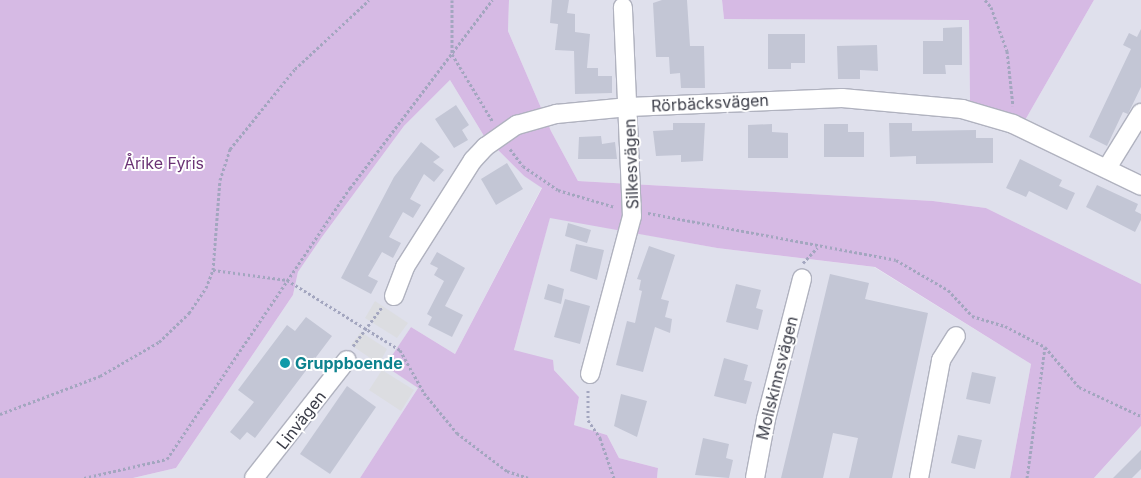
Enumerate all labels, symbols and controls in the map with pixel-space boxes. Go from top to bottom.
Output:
street label: Rörbäcksvägen [651,90,769,116]
street label: Silkesvägen [620,118,642,210]
park label: Årike Fyris [124,153,204,173]
street label: Mollskinnsvägen [752,314,802,442]
place label: Gruppboende [295,353,403,373]
marker: Gruppboende [279,357,291,369]
street label: Linvägen [272,387,330,453]

